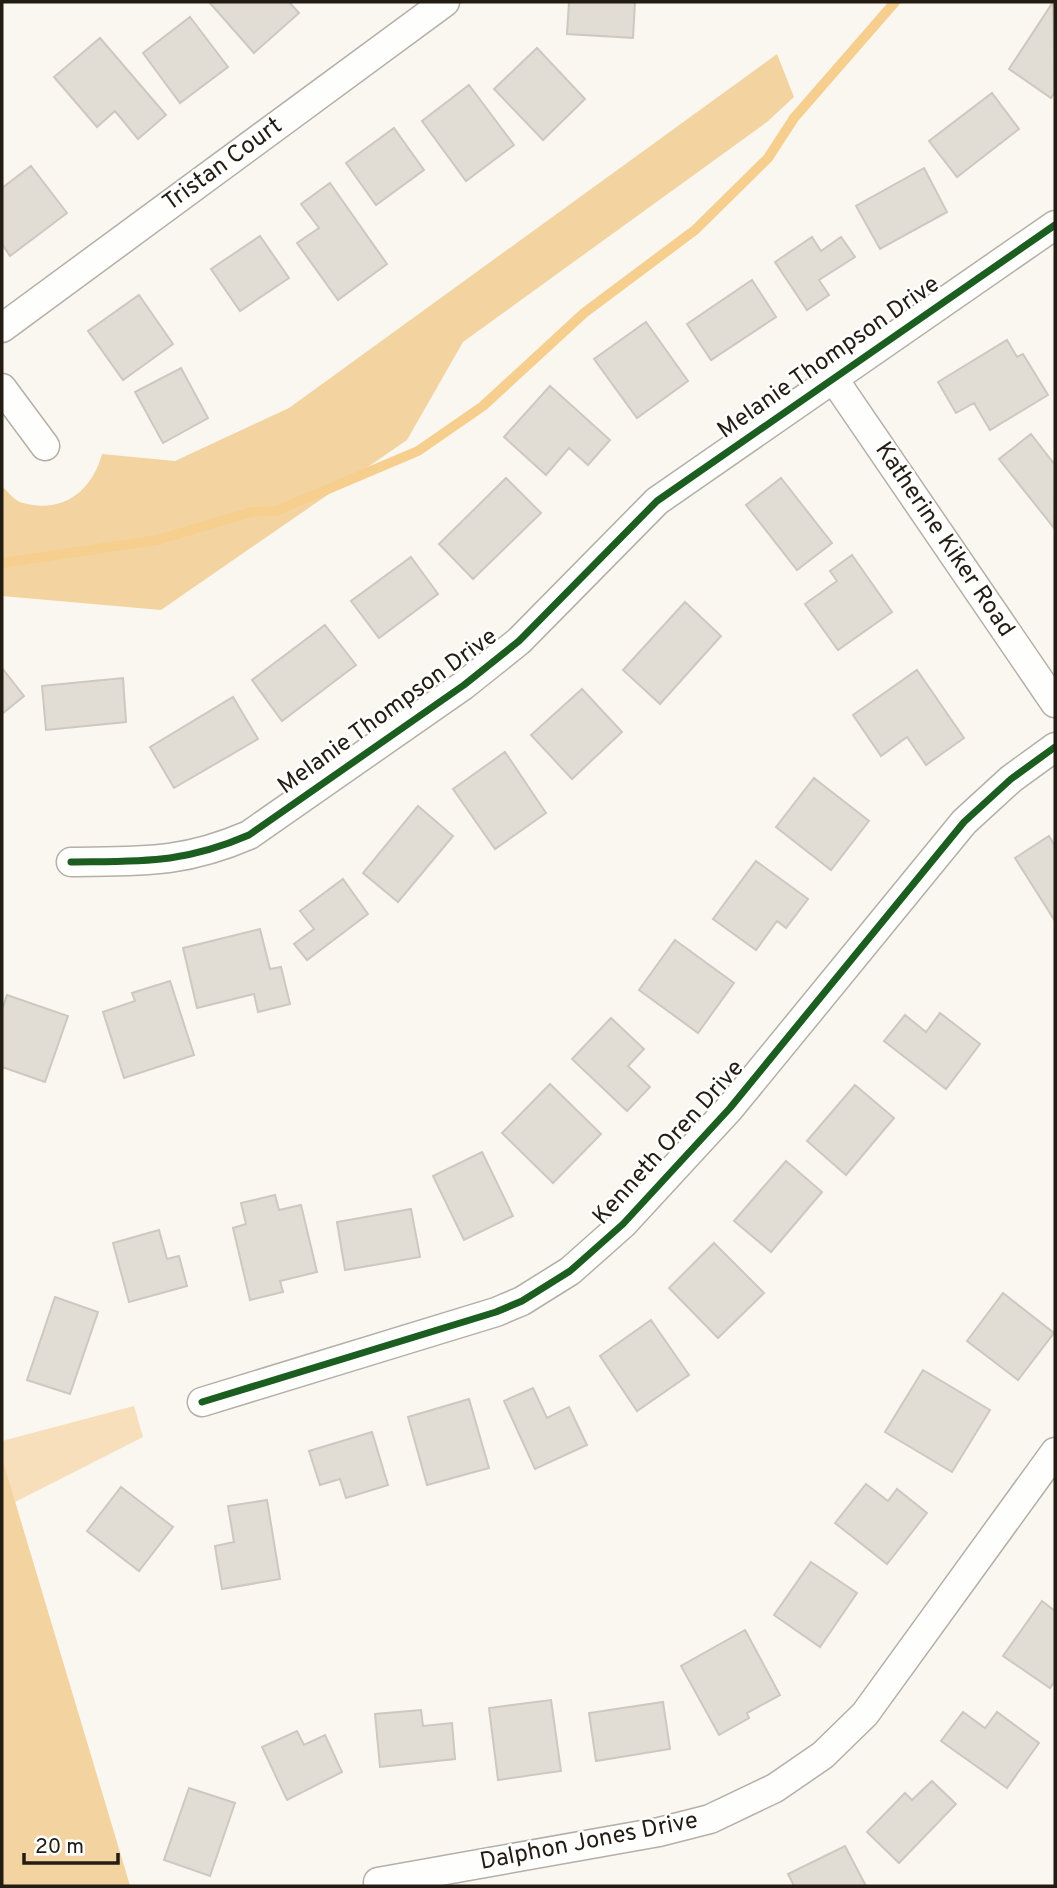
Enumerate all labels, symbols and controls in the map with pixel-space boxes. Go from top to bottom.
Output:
street label: Tristan Court [157,112,289,218]
street label: Melanie Thompson Drive [712,270,946,446]
street label: Katherine Kiker Road [868,437,1020,643]
street label: Melanie Thompson Drive [272,622,504,802]
street label: Kenneth Oren Drive [587,1054,751,1232]
street label: Dalphon Jones Drive [477,1806,701,1878]
scale bar [24,1822,119,1866]
text: 20 m [35,1834,84,1861]

